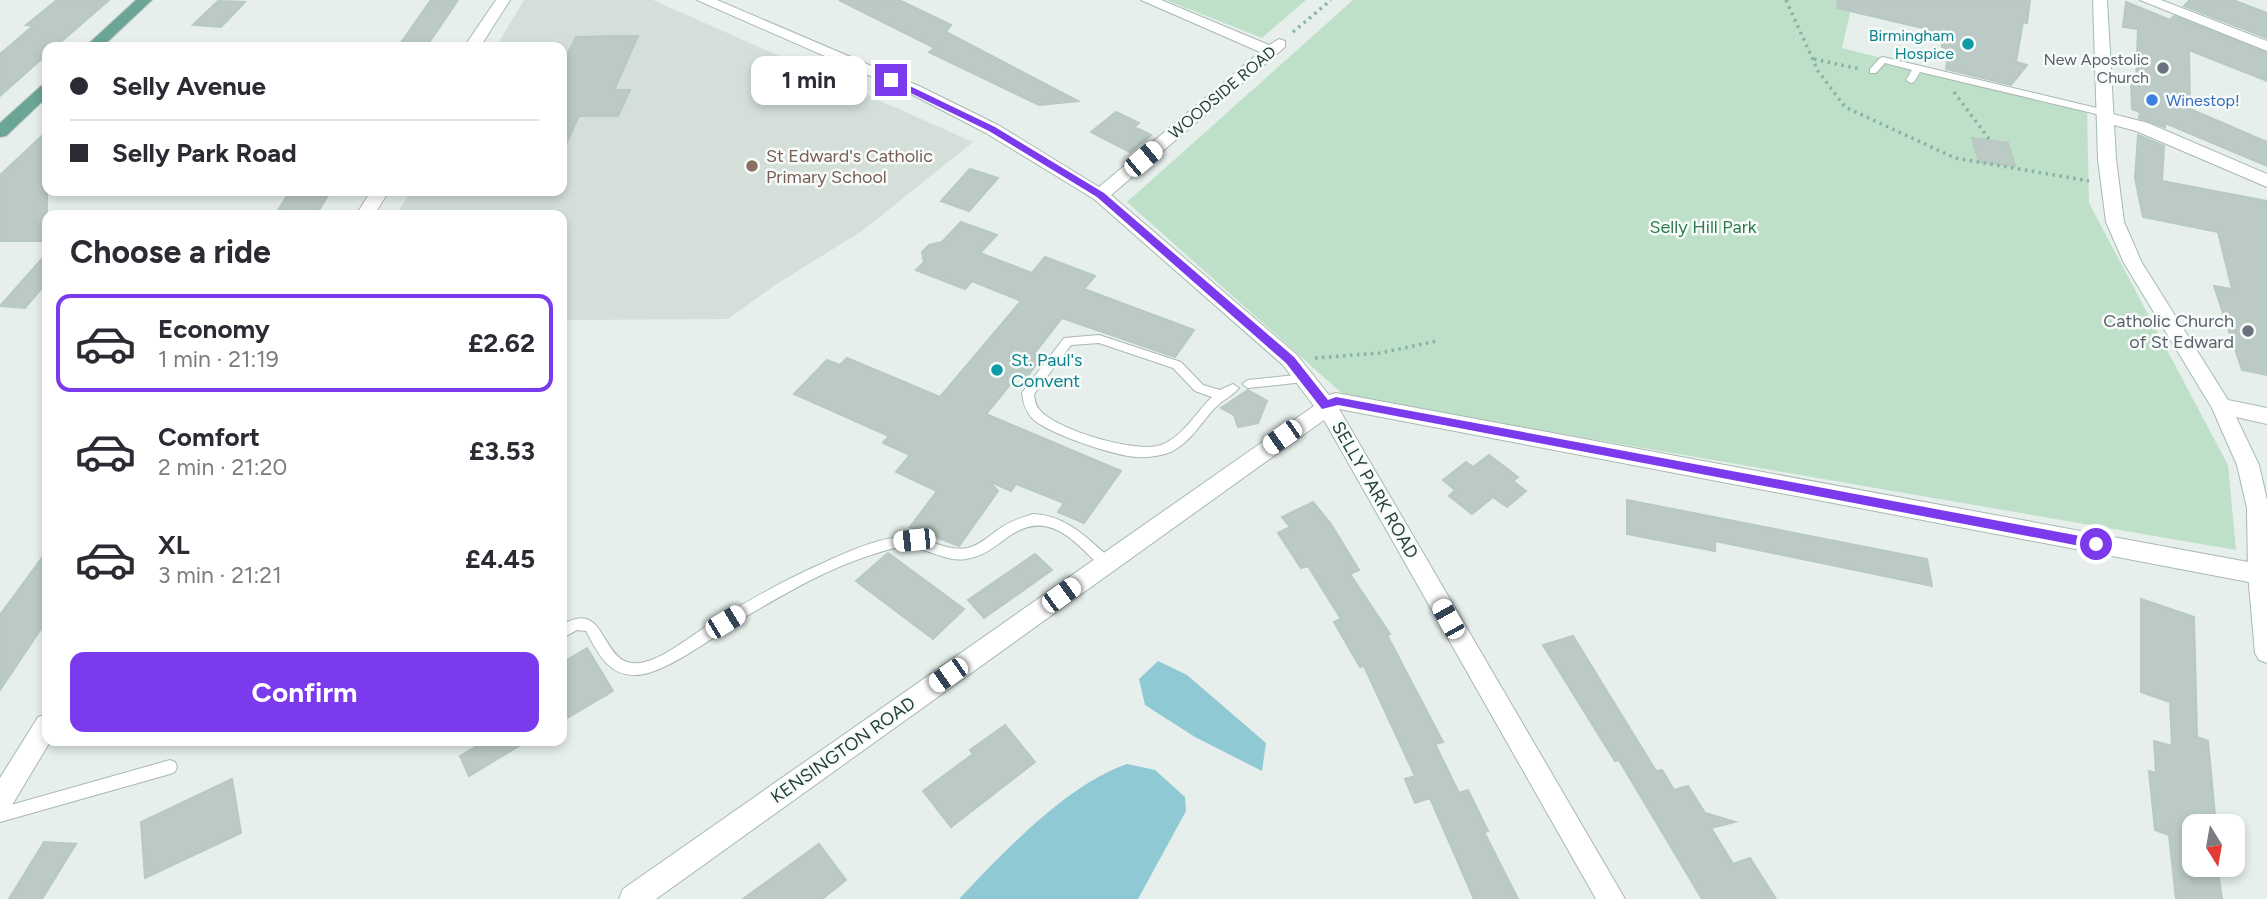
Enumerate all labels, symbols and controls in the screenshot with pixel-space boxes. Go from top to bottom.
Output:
place label: Birmingham Hospice [1869,26,1954,63]
marker: Birmingham Hospice [1960,36,1976,52]
street label: WOODSIDE ROAD [1165,42,1280,143]
place label: New Apostolic Church [2043,50,2149,87]
callout: 1 min [751,56,866,104]
marker: New Apostolic Church [2155,60,2171,76]
route end [875,64,907,96]
text: 1 min [782,66,836,94]
text: Selly Avenue [112,70,266,102]
place label: Winestop! [2166,91,2240,110]
marker: Winestop! [2144,92,2160,108]
text: Selly Park Road [112,137,297,169]
car [1121,137,1166,181]
place label: St Edward's Catholic Primary School [766,145,933,188]
marker: St Edward's Catholic Primary School [744,158,760,174]
park label: Selly Hill Park [1649,216,1757,238]
text: Choose a ride [70,233,271,271]
place label: Catholic Church of St Edward [2103,310,2234,353]
icon: car [74,312,137,375]
text: Economy [158,313,270,345]
marker: Catholic Church of St Edward [2240,323,2256,339]
text: £2.62 [468,327,535,359]
text: 1 min · 21:19 [158,345,279,373]
place label: St. Paul's Convent [1011,349,1082,392]
marker: St. Paul's Convent [989,362,1005,378]
car [1259,416,1306,458]
street label: SELLY PARK ROAD [1327,418,1423,562]
icon: car [74,420,137,483]
text: Comfort [158,421,260,453]
text: £3.53 [469,435,535,467]
text: 2 min · 21:20 [158,453,287,481]
car [893,527,936,553]
icon: car [74,528,137,591]
route start [2080,528,2112,560]
text: XL [158,529,190,561]
text: £4.45 [465,543,535,575]
text: 3 min · 21:21 [158,561,282,589]
car [1038,574,1085,616]
car [1429,596,1468,642]
car [702,602,749,642]
button: Confirm [70,652,539,732]
car [925,654,972,696]
street label: KENSINGTON ROAD [767,692,919,808]
north arrow [2182,814,2245,877]
map controls [2182,814,2245,877]

